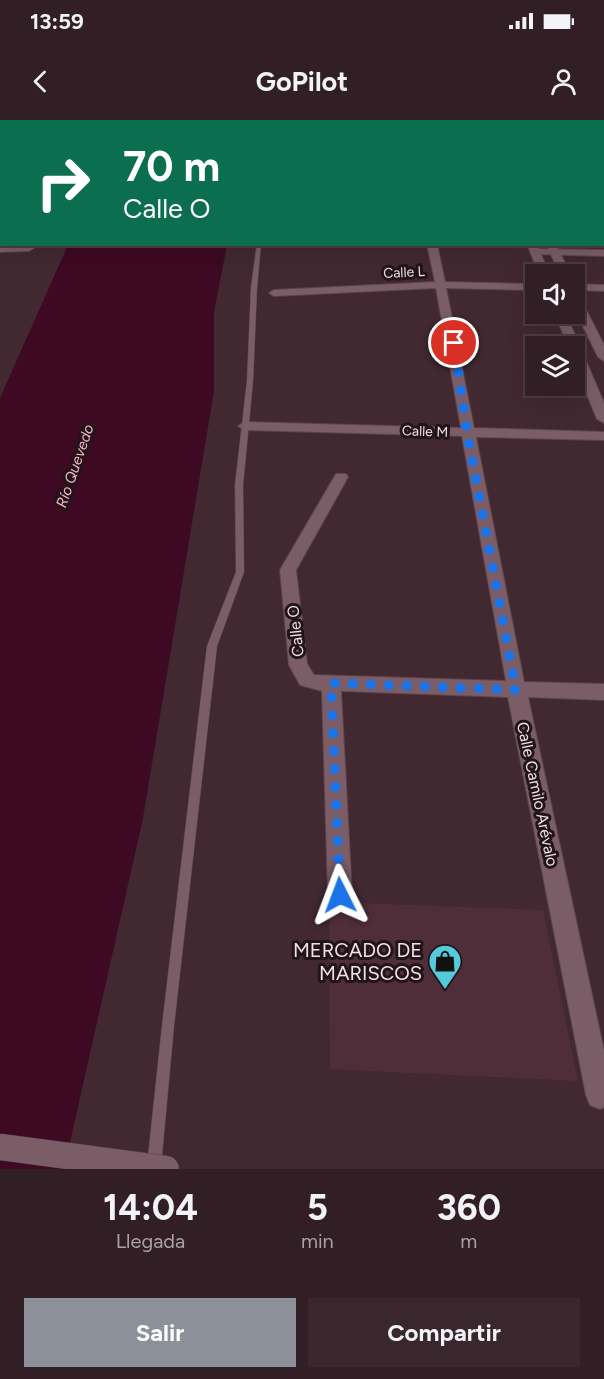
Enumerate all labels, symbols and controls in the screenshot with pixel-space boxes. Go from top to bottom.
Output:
text: 13:59 [30,8,84,35]
icon: back [24,65,57,98]
text: GoPilot [256,65,348,98]
icon: person [547,65,580,98]
text: 70 m [123,141,220,192]
icon: right [24,144,102,222]
text: Calle O [123,192,210,225]
street label: Calle L [383,263,426,282]
map controls [525,264,585,396]
button: sound [525,264,585,324]
pin [428,317,479,368]
icon: arrive [437,326,470,359]
button: layers [525,336,585,396]
water label: Río Quevedo [52,422,98,510]
street label: Calle M [402,422,448,441]
street label: Calle O [283,604,308,658]
street label: Calle Camilo Arévalo [513,720,562,868]
position arrow [308,863,372,927]
place label: MERCADO DE MARISCOS [293,938,422,985]
shop icon: MERCADO DE MARISCOS [427,943,463,990]
text: 14:04 [103,1186,198,1229]
text: 5 [307,1186,328,1229]
text: 360 [437,1186,501,1229]
text: Llegada [116,1229,185,1253]
text: min [301,1229,334,1253]
text: m [460,1229,477,1253]
button: Salir [24,1298,296,1367]
button: Compartir [308,1298,580,1367]

